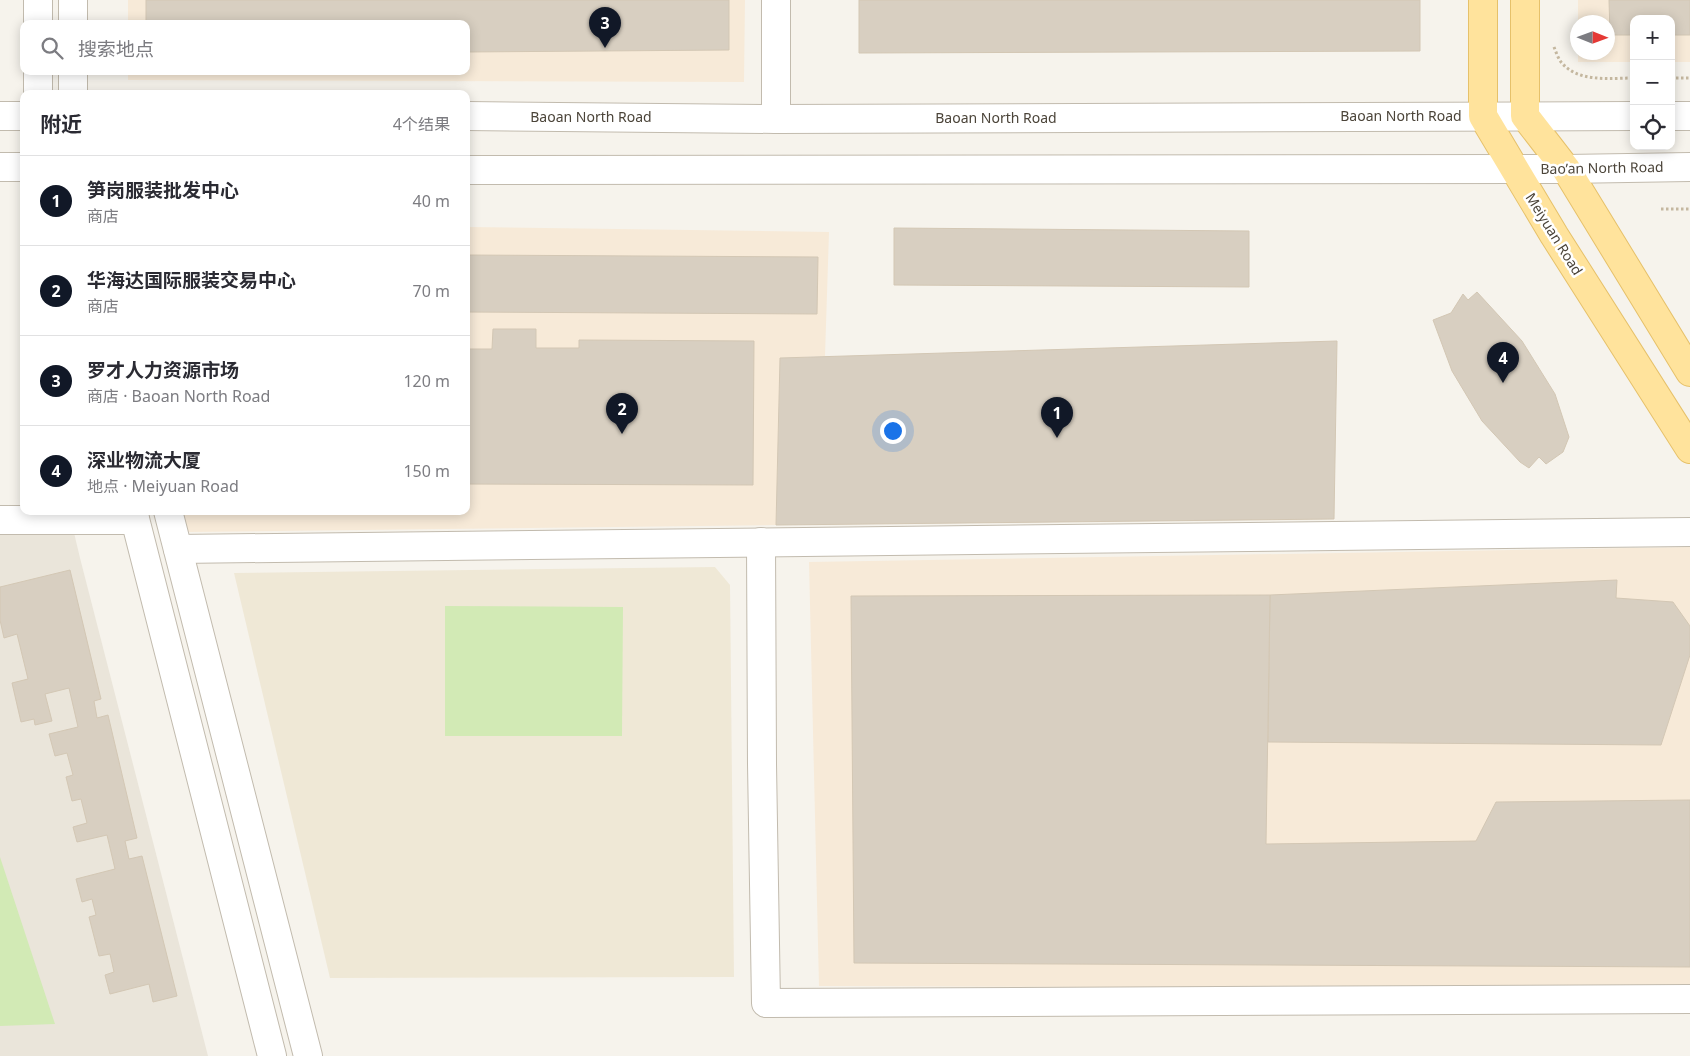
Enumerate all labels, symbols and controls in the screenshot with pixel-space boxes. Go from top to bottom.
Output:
pin: 3 [589,7,621,48]
north arrow [1570,15,1615,60]
map controls [1630,15,1675,150]
button: + [1630,15,1675,60]
search box [20,20,470,75]
icon: search [38,34,66,62]
text: 搜索地点 [78,36,154,62]
button: − [1630,60,1675,105]
button: locate [1630,105,1675,150]
street label: Baoan North Road [1340,106,1462,125]
street label: Baoan North Road [530,107,652,126]
street label: Baoan North Road [935,108,1057,127]
text: 附近 [40,110,82,138]
text: 4个结果 [393,113,450,135]
street label: Bao’an North Road [1540,157,1664,178]
text: 笋岗服装批发中心 [87,177,239,203]
street label: Meiyuan Road [1522,189,1587,279]
text: 1 [51,190,61,212]
text: 40 m [413,190,450,212]
text: 商店 [87,205,119,227]
text: 华海达国际服装交易中心 [87,267,296,293]
text: 2 [51,280,61,302]
text: 70 m [413,280,450,302]
text: 商店 [87,295,119,317]
pin: 4 [1487,342,1519,383]
text: 罗才人力资源市场 [87,357,239,383]
text: 3 [51,370,61,392]
text: 120 m [403,370,450,392]
text: 商店 · Baoan North Road [87,385,270,407]
pin: 2 [606,393,638,434]
pin: 1 [1041,397,1073,438]
your location [880,418,906,444]
text: 深业物流大厦 [87,447,201,473]
text: 4 [51,460,61,482]
text: 150 m [403,460,450,482]
text: 地点 · Meiyuan Road [87,475,239,497]

